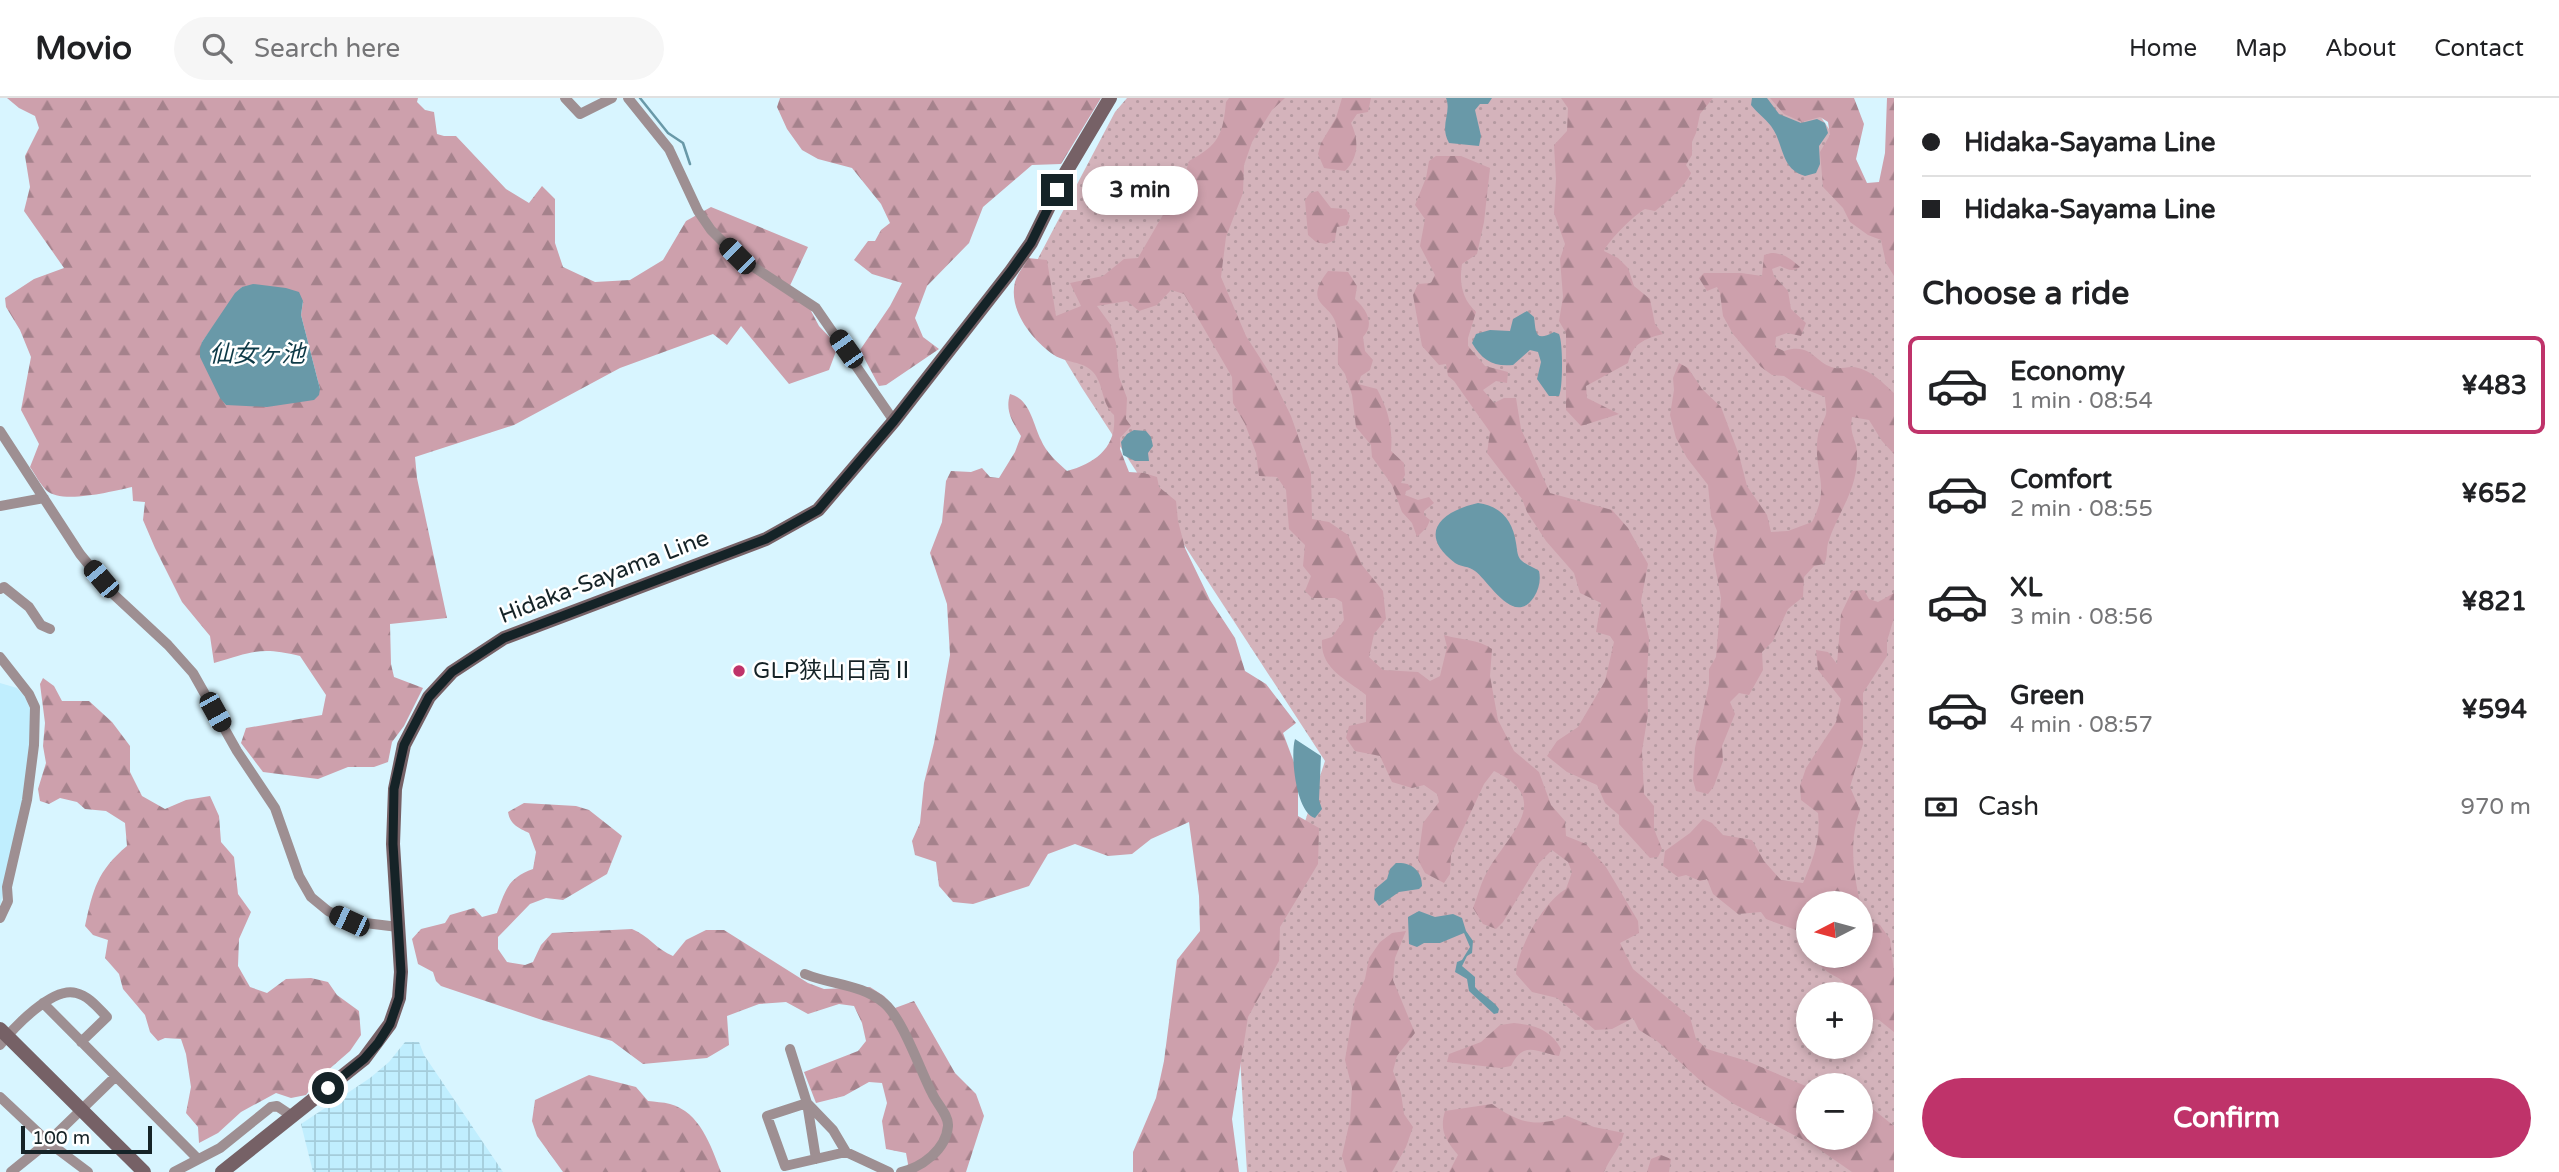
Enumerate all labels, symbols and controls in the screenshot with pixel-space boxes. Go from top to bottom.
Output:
search box [174,17,664,80]
text: Movio [35,29,132,68]
icon: search [198,29,236,67]
text: Search here [254,33,400,64]
text: Home [2129,34,2197,63]
text: Map [2235,34,2287,63]
text: About [2325,34,2396,63]
text: Contact [2434,34,2524,63]
text: Hidaka-Sayama Line [1964,127,2216,158]
callout: 3 min [1082,166,1197,214]
route end [1041,174,1073,206]
text: 3 min [1109,176,1171,204]
text: Hidaka-Sayama Line [1964,194,2216,225]
car [715,234,760,278]
text: Choose a ride [1922,275,2129,313]
car [826,326,867,372]
water label: 仙女ヶ池 [209,340,307,369]
icon: car [1926,354,1989,417]
text: Economy [2010,356,2125,387]
text: ¥483 [2461,370,2527,401]
text: 1 min · 08:54 [2010,387,2153,415]
icon: car [1926,462,1989,525]
text: Comfort [2010,464,2112,495]
text: ¥652 [2461,478,2527,509]
text: 2 min · 08:55 [2010,495,2153,523]
street label: Hidaka-Sayama Line [495,524,713,630]
car [80,556,123,602]
icon: car [1926,570,1989,633]
text: XL [2010,572,2042,603]
text: ¥821 [2461,586,2527,617]
text: 3 min · 08:56 [2010,603,2153,631]
place label: GLP狭山日高Ⅱ [753,657,914,685]
marker: GLP狭山日高Ⅱ [731,663,747,679]
icon: car [1926,678,1989,741]
text: Green [2010,680,2085,711]
car [196,689,235,735]
text: ¥594 [2461,694,2527,725]
text: 4 min · 08:57 [2010,711,2153,739]
icon: cash [1922,788,1960,826]
text: Cash [1978,791,2039,822]
text: 970 m [2461,793,2531,821]
north arrow [1796,891,1872,968]
map controls [1796,891,1873,1150]
car [326,903,373,939]
button: + [1796,982,1873,1059]
route start [312,1072,344,1104]
button: − [1796,1073,1873,1150]
button: Confirm [1922,1078,2531,1158]
scale bar [21,1123,152,1155]
text: 100 m [32,1127,90,1149]

